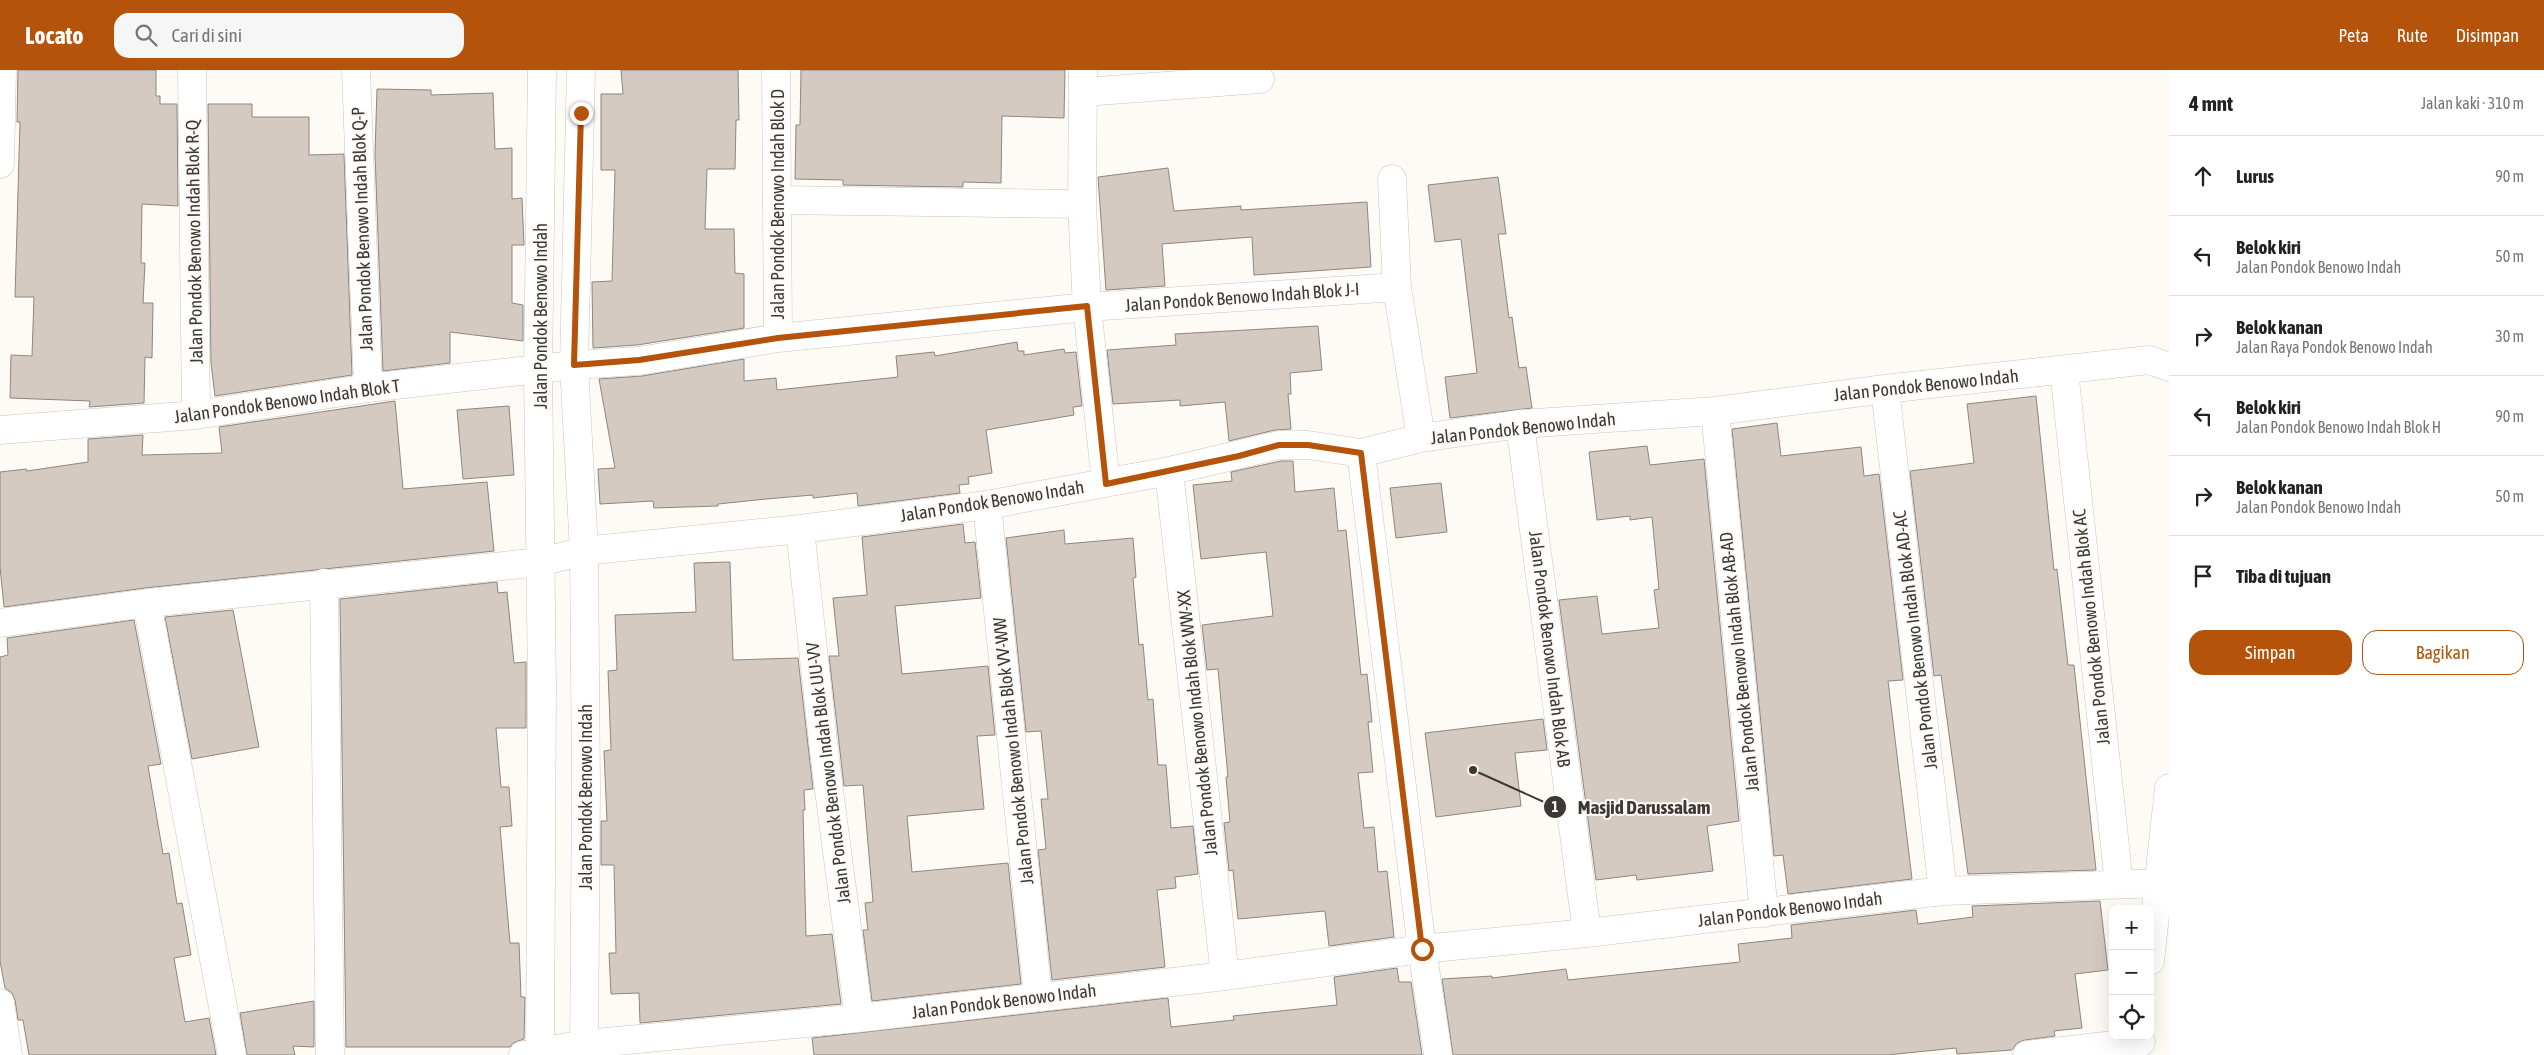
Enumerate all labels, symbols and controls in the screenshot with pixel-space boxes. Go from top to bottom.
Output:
search box [114,13,464,58]
icon: search [132,21,160,49]
text: Locato [25,22,84,49]
text: Cari di sini [172,24,242,46]
text: Peta [2338,25,2369,46]
text: Rute [2397,25,2428,46]
text: Disimpan [2456,25,2519,46]
street label: Jalan Pondok Benowo Indah Blok D [767,89,788,319]
text: 4 mnt [2189,91,2233,115]
text: Jalan kaki · 310 m [2421,94,2524,112]
route end [570,102,593,125]
street label: Jalan Pondok Benowo Indah Blok Q-P [347,106,377,351]
street label: Jalan Pondok Benowo Indah Blok R-Q [181,119,207,364]
icon: ahead [2189,162,2217,190]
text: Lurus [2236,165,2274,187]
text: 90 m [2495,167,2524,185]
street label: Jalan Pondok Benowo Indah [530,223,551,409]
text: Belok kiri [2236,236,2301,258]
icon: left [2189,242,2217,270]
text: 50 m [2495,247,2524,265]
text: Jalan Pondok Benowo Indah [2236,258,2401,276]
street label: Jalan Pondok Benowo Indah Blok J-I [1124,278,1360,316]
text: Belok kanan [2236,316,2323,338]
icon: right [2189,322,2217,350]
text: 30 m [2495,327,2524,345]
text: Jalan Raya Pondok Benowo Indah [2236,338,2433,356]
street label: Jalan Pondok Benowo Indah [1832,365,2020,405]
street label: Jalan Pondok Benowo Indah Blok T [173,375,402,427]
text: Belok kiri [2236,396,2301,418]
icon: left [2189,402,2217,430]
text: 90 m [2495,407,2524,425]
street label: Jalan Pondok Benowo Indah [1429,408,1617,448]
text: Jalan Pondok Benowo Indah Blok H [2236,418,2441,436]
street label: Jalan Pondok Benowo Indah [899,476,1085,526]
text: Belok kanan [2236,476,2323,498]
icon: right [2189,482,2217,510]
text: 50 m [2495,487,2524,505]
text: Jalan Pondok Benowo Indah [2236,498,2401,516]
street label: Jalan Pondok Benowo Indah Blok AC [2068,508,2114,746]
street label: Jalan Pondok Benowo Indah Blok AD-AC [1889,509,1941,771]
street label: Jalan Pondok Benowo Indah Blok AB [1525,530,1575,769]
street label: Jalan Pondok Benowo Indah Blok AB-AD [1715,531,1763,793]
icon: arrive [2189,562,2217,590]
text: Tiba di tujuan [2236,565,2331,587]
street label: Jalan Pondok Benowo Indah Blok WW-XX [1173,588,1221,857]
street label: Jalan Pondok Benowo Indah Blok VV-WW [989,616,1037,886]
button: Simpan [2189,630,2352,675]
button: Bagikan [2362,630,2524,675]
street label: Jalan Pondok Benowo Indah Blok UU-VV [801,641,854,905]
street label: Jalan Pondok Benowo Indah [575,704,596,890]
callout: Masjid Darussalam [1543,790,1720,824]
text: Masjid Darussalam [1578,796,1710,818]
text: 1 [1551,798,1559,815]
street label: Jalan Pondok Benowo Indah [1696,887,1884,931]
map controls [2109,905,2154,1040]
button: + [2109,905,2154,950]
route start [1411,938,1434,961]
button: − [2109,950,2154,995]
street label: Jalan Pondok Benowo Indah [910,979,1098,1023]
button: locate [2109,995,2154,1040]

